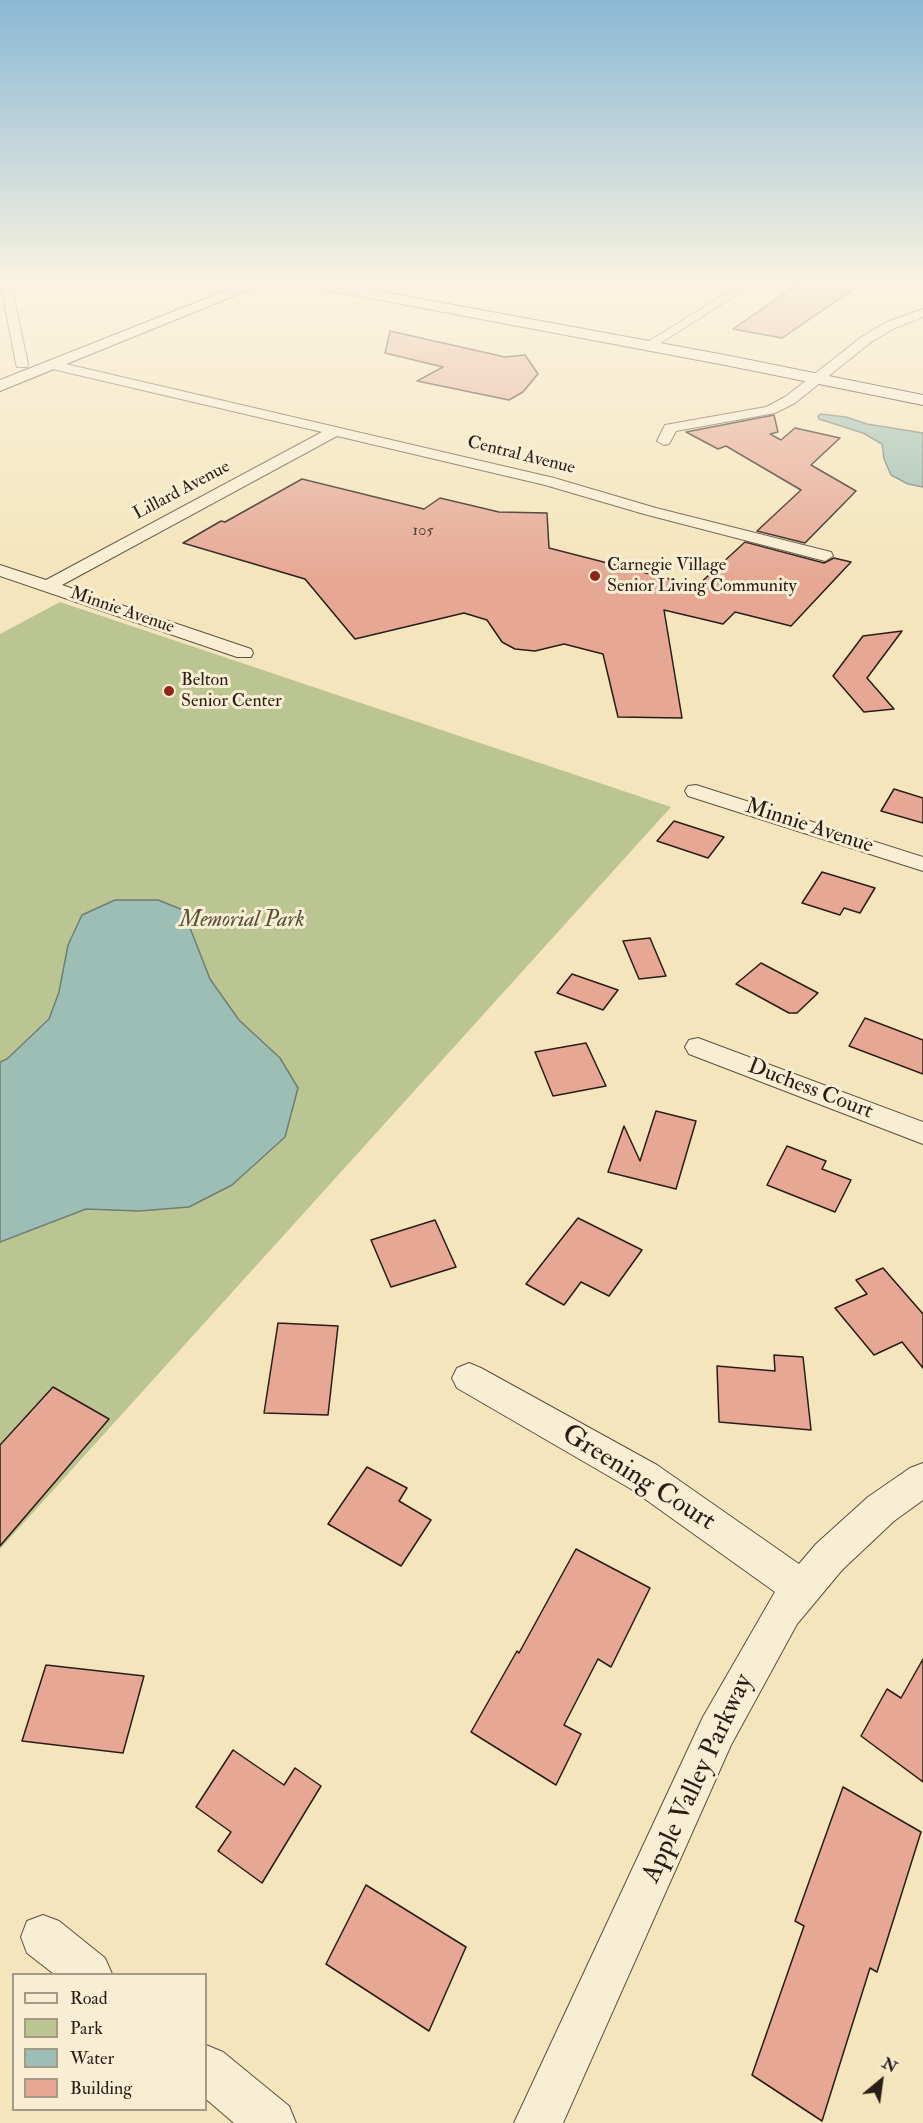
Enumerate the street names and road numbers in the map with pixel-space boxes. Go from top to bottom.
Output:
street label: Central Avenue [465,432,577,480]
street label: Lillard Avenue [130,457,234,525]
street label: Minnie Avenue [67,583,177,639]
street label: Minnie Avenue [742,794,876,860]
street label: Duchess Court [744,1054,876,1126]
street label: Greening Court [555,1419,721,1539]
street label: Apple Valley Parkway [636,1669,762,1889]

